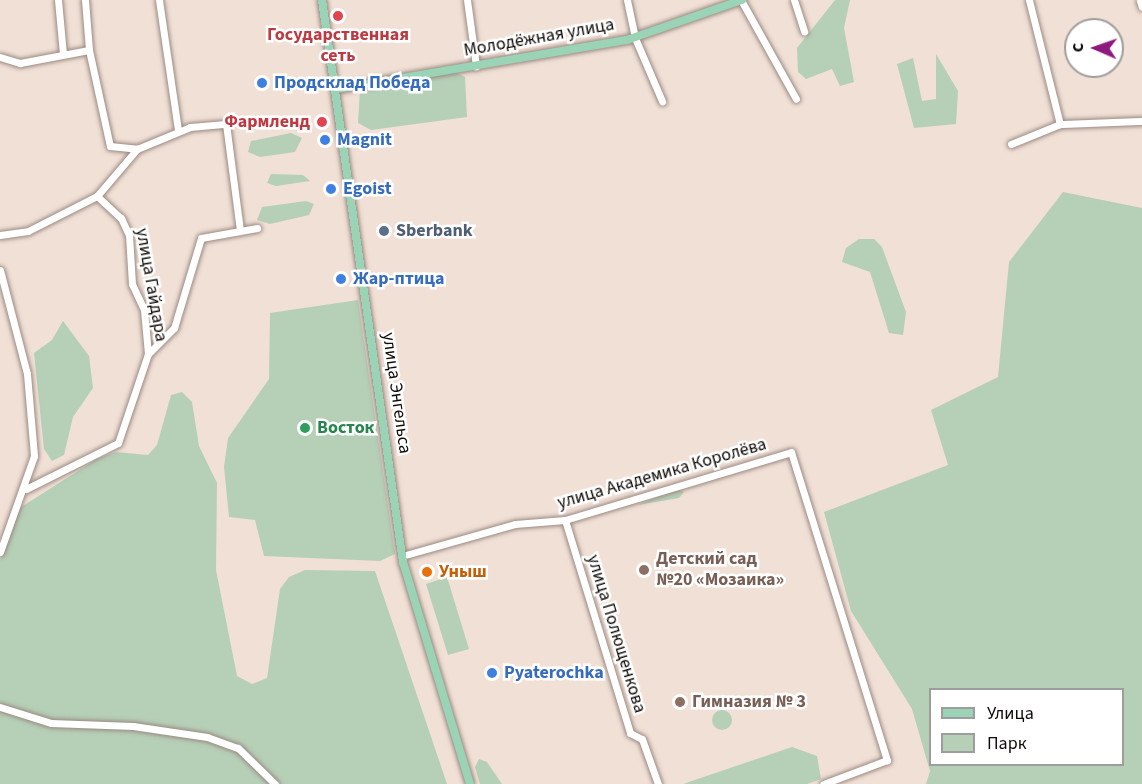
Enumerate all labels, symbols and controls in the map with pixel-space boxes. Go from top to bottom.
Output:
marker: Государственная сеть [331,9,345,23]
street label: Молодёжная улица [462,14,616,62]
north arrow [1064,18,1124,78]
place label: Государственная сеть [267,25,409,68]
text: С [1067,42,1089,52]
place label: Продсклад Победа [274,72,430,94]
marker: Продсклад Победа [255,76,269,90]
place label: Фармленд [224,111,310,133]
marker: Фармленд [315,115,329,129]
place label: Magnit [337,129,392,151]
marker: Magnit [318,133,332,147]
place label: Egoist [343,178,392,200]
marker: Egoist [324,182,338,196]
place label: Sberbank [396,220,473,242]
marker: Sberbank [377,224,391,238]
street label: улица Гайдара [130,227,172,343]
place label: Жар-птица [353,268,445,290]
marker: Жар-птица [334,272,348,286]
street label: улица Энгельса [377,331,415,455]
place label: Восток [317,417,374,439]
marker: Восток [298,421,312,435]
street label: улица Академика Королёва [555,434,769,514]
place label: Детский сад №20 «Мозаика» [656,549,784,592]
street label: улица Полющенкова [582,552,650,716]
place label: Уныш [439,561,487,583]
marker: Детский сад №20 «Мозаика» [637,563,651,577]
marker: Уныш [420,565,434,579]
place label: Pyaterochka [504,662,604,684]
marker: Pyaterochka [485,666,499,680]
legend [929,688,1124,766]
place label: Гимназия № 3 [692,691,806,713]
marker: Гимназия № 3 [673,695,687,709]
text: Улица [987,701,1034,726]
text: Парк [987,731,1027,756]

